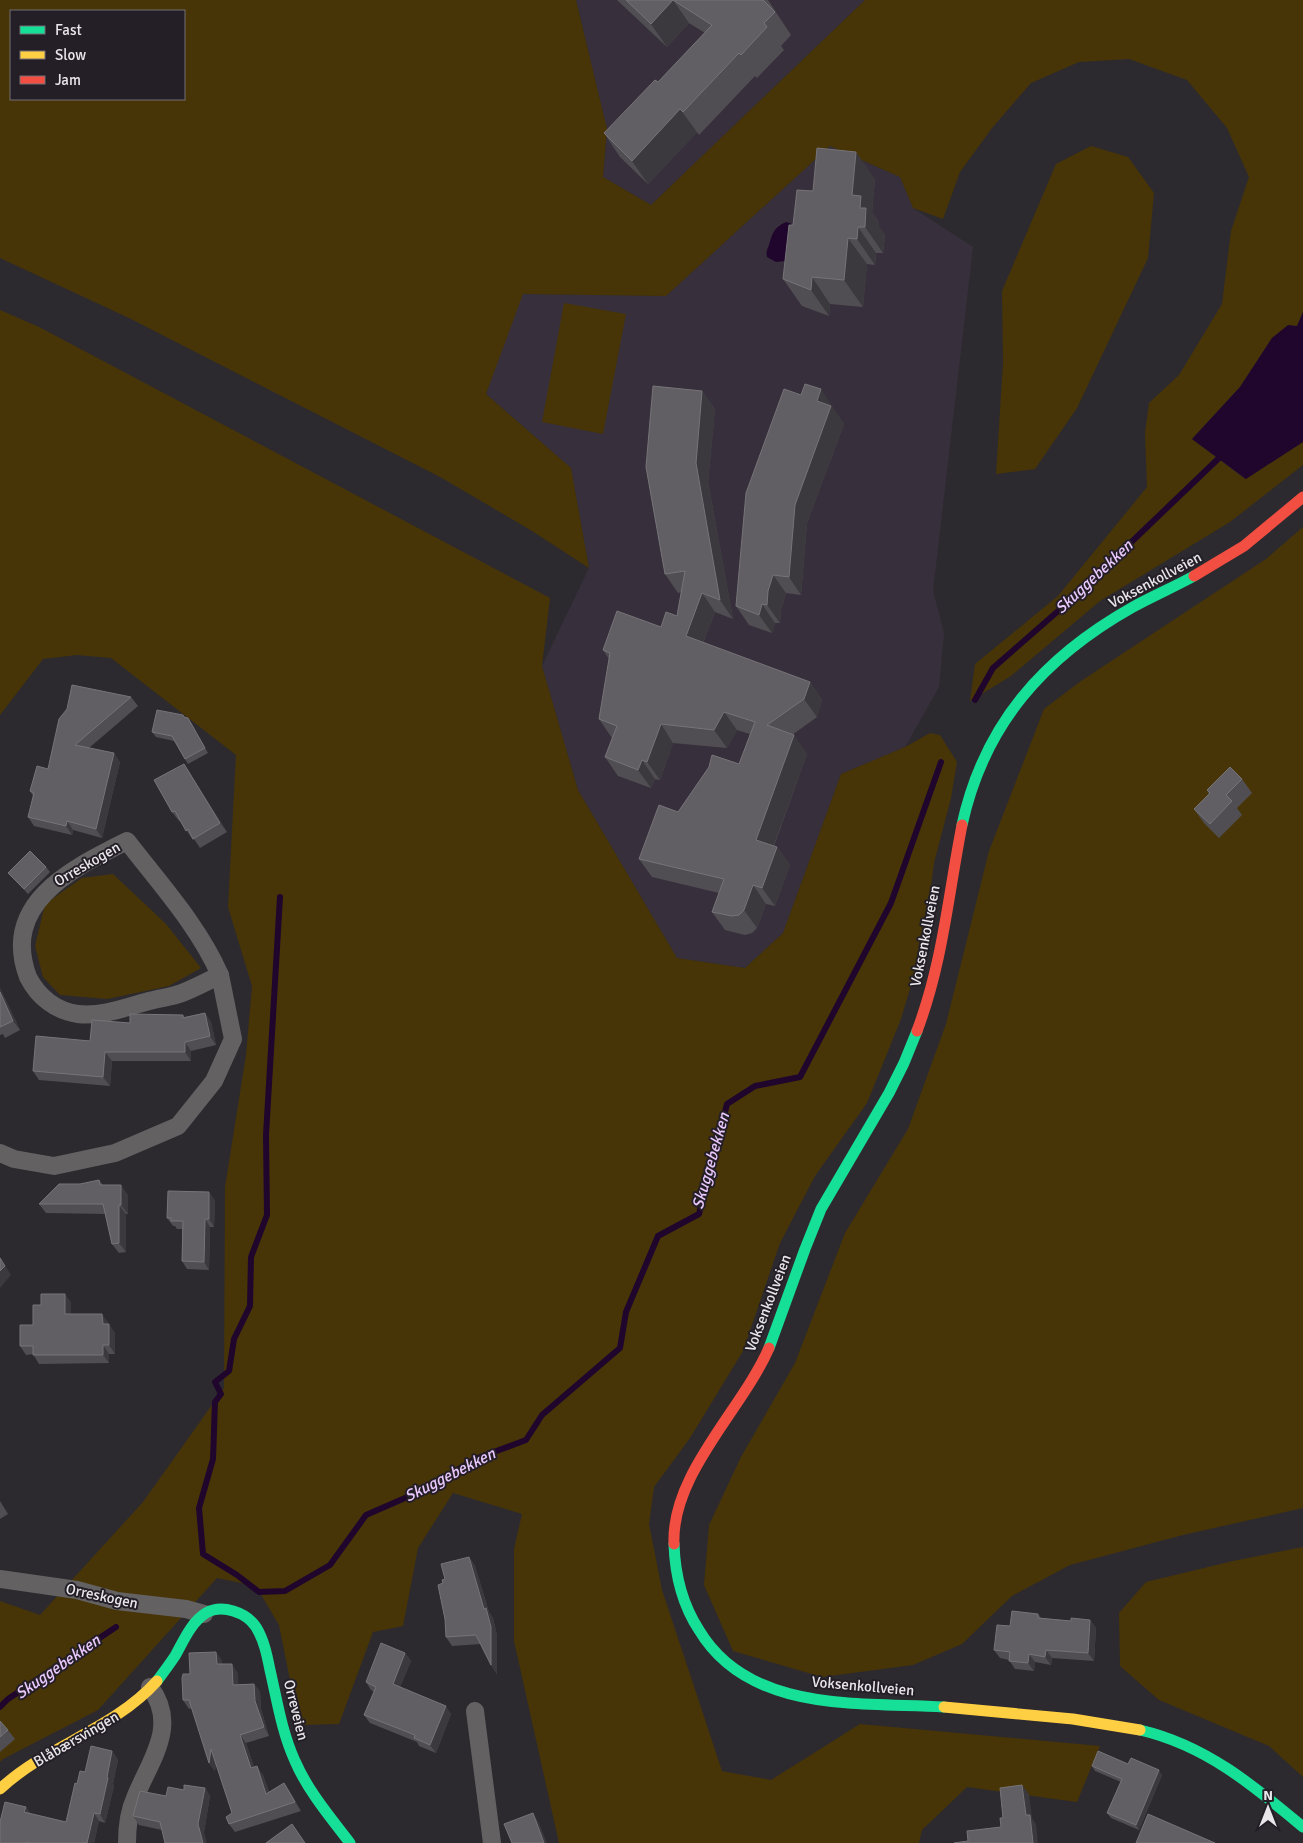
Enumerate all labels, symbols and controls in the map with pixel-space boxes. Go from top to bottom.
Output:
legend [10,10,185,100]
text: Fast [55,21,82,39]
text: Slow [55,46,86,64]
text: Jam [55,71,81,89]
water label: Skuggebekken [1051,535,1138,618]
street label: Voksenkollveien [1105,548,1205,612]
street label: Orreskogen [51,838,123,890]
street label: Voksenkollveien [906,884,944,988]
water label: Skuggebekken [688,1109,735,1211]
street label: Voksenkollveien [741,1252,795,1354]
water label: Skuggebekken [401,1443,500,1506]
street label: Orreskogen [64,1580,140,1612]
water label: Skuggebekken [12,1630,105,1704]
street label: Voksenkollveien [811,1673,915,1699]
street label: Orreveien [280,1678,312,1742]
street label: Blåbærsvingen [30,1707,122,1771]
north arrow [1243,1783,1293,1833]
text: N [1263,1787,1273,1804]

